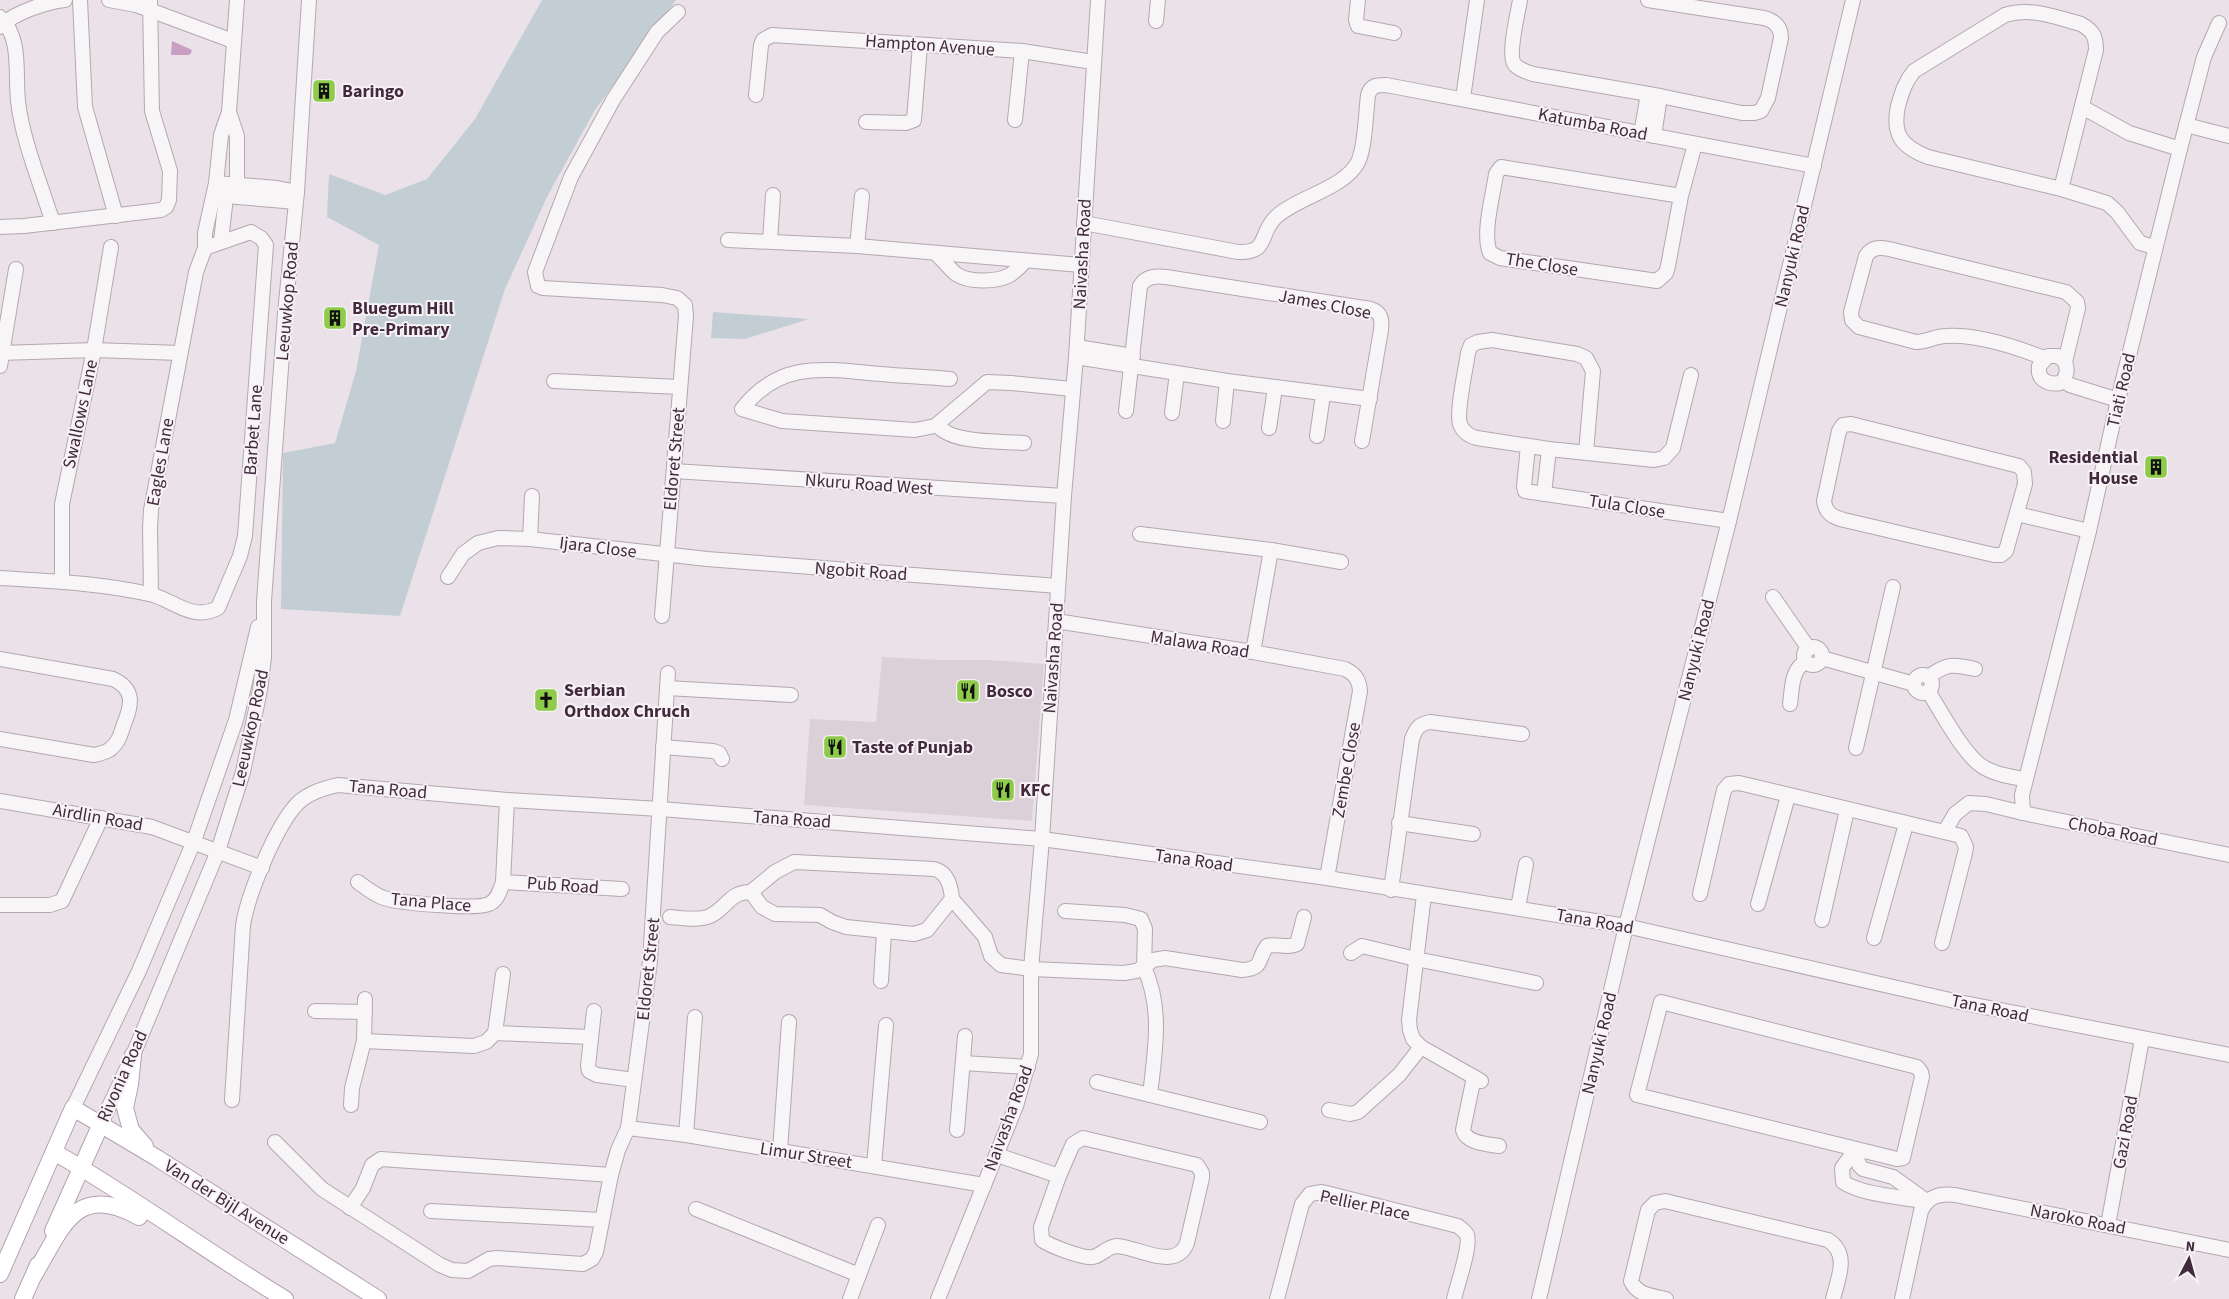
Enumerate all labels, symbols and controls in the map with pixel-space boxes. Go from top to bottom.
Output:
street label: Hampton Avenue [864,28,996,63]
building icon: Baringo [311,78,337,104]
place label: Baringo [342,79,404,104]
street label: Katumba Road [1536,102,1650,147]
street label: Naivasha Road [1067,198,1098,310]
street label: Nanyuki Road [1769,202,1816,310]
street label: Leeuwkop Road [270,240,305,362]
street label: The Close [1504,246,1580,283]
street label: James Close [1277,283,1373,326]
place label: Bluegum Hill Pre-Primary [352,296,454,342]
building icon: Bluegum Hill Pre-Primary [322,305,348,331]
street label: Tiati Road [2101,350,2142,430]
street label: Swallows Lane [57,357,104,471]
street label: Barbet Lane [238,384,269,476]
street label: Eldoret Street [658,406,691,512]
street label: Eagles Lane [140,416,181,508]
place label: Residential House [2048,445,2138,491]
building icon: Residential House [2143,454,2169,480]
street label: Nkuru Road West [804,468,934,501]
street label: Tula Close [1587,488,1667,525]
street label: Ijara Close [558,530,638,565]
street label: Ngobit Road [814,556,908,587]
street label: Nanyuki Road [1672,596,1721,704]
street label: Naivasha Road [1037,602,1070,714]
street label: Malawa Road [1149,624,1251,665]
street label: Leeuwkop Road [226,667,275,789]
place label: Serbian Orthdox Chruch [564,678,690,724]
restaurant icon: Bosco [955,678,981,704]
place label: Bosco [986,679,1033,704]
church icon: Serbian Orthdox Chruch [533,687,559,713]
street label: Zembe Close [1326,720,1367,820]
restaurant icon: Taste of Punjab [822,734,848,760]
place label: Taste of Punjab [852,735,973,760]
street label: Tana Road [348,774,428,805]
restaurant icon: KFC [990,777,1016,803]
place label: KFC [1020,778,1051,803]
street label: Airdlin Road [51,797,145,838]
street label: Tana Road [752,804,832,835]
street label: Choba Road [2066,811,2160,852]
street label: Tana Road [1153,843,1235,878]
street label: Pub Road [526,871,600,900]
street label: Tana Place [390,887,472,918]
street label: Tana Road [1554,902,1636,941]
street label: Eldoret Street [631,916,666,1022]
street label: Tana Road [1949,988,2031,1029]
street label: Nanyuki Road [1576,989,1623,1097]
street label: Rivonia Road [91,1026,154,1126]
street label: Naivasha Road [978,1062,1039,1175]
street label: Gazi Road [2107,1093,2144,1171]
street label: Limur Street [758,1136,854,1175]
street label: Van der Bijl Avenue [159,1154,294,1251]
street label: Pellier Place [1317,1184,1412,1227]
street label: Naroko Road [2028,1198,2128,1241]
north arrow [2164,1234,2214,1284]
text: N [2185,1237,2196,1257]

